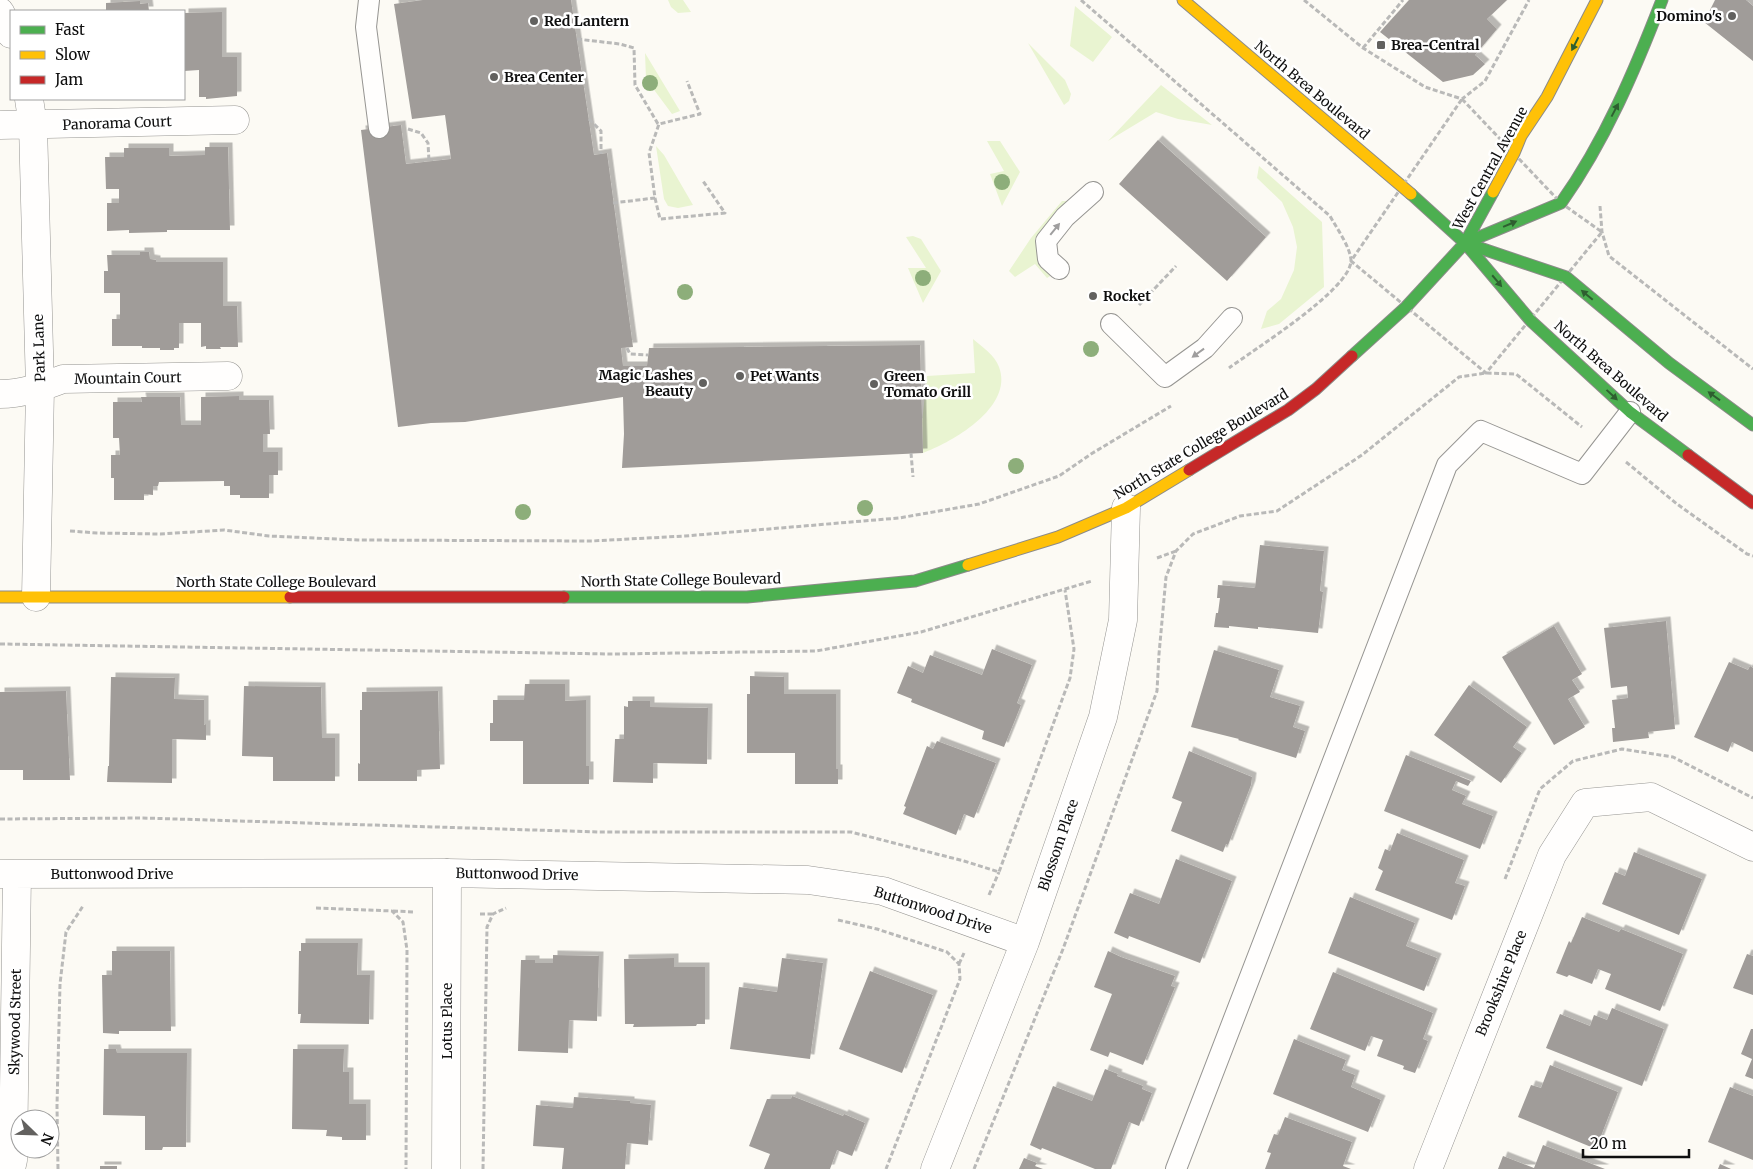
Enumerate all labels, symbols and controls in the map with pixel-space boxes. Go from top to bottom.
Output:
place label: Domino's [1656,7,1722,25]
legend [10,10,185,100]
marker: Domino's [1726,10,1738,22]
place label: Red Lantern [544,12,630,30]
marker: Red Lantern [528,15,540,27]
text: Fast [55,20,85,39]
place label: Brea-Central [1391,36,1480,54]
one-way arrow [1571,36,1579,51]
street label: North Brea Boulevard [1251,37,1374,144]
marker: Brea-Central [1375,39,1387,51]
text: Slow [55,45,90,64]
place label: Brea Center [504,68,584,86]
text: Jam [54,70,83,89]
marker: Brea Center [488,71,500,83]
street label: West Central Avenue [1448,103,1531,233]
one-way arrow [1611,103,1620,117]
street label: Panorama Court [62,112,173,134]
one-way arrow [1503,220,1517,228]
one-way arrow [1050,222,1061,235]
one-way arrow [1491,274,1502,287]
place label: Rocket [1103,287,1151,305]
one-way arrow [1580,289,1593,300]
marker: Rocket [1087,290,1099,302]
street label: Park Lane [29,314,49,382]
street label: North Brea Boulevard [1551,317,1672,426]
one-way arrow [1191,348,1205,358]
place label: Magic Lashes Beauty [598,366,694,400]
place label: Pet Wants [750,367,819,385]
place label: Green Tomato Grill [884,367,972,401]
street label: Mountain Court [74,368,182,388]
marker: Pet Wants [734,370,746,382]
marker: Magic Lashes Beauty [697,377,709,389]
marker: Green Tomato Grill [868,378,880,390]
street label: North State College Boulevard [1111,384,1292,503]
one-way arrow [1605,389,1617,401]
one-way arrow [1707,391,1721,401]
street label: North State College Boulevard [581,569,782,591]
street label: North State College Boulevard [176,573,377,591]
street label: Blossom Place [1034,797,1082,893]
street label: Buttonwood Drive [455,864,579,884]
street label: Buttonwood Drive [51,865,173,883]
street label: Buttonwood Drive [872,882,994,938]
street label: Brookshire Place [1472,927,1530,1039]
street label: Skywood Street [5,968,25,1075]
street label: Lotus Place [438,983,456,1059]
north arrow [10,1109,60,1159]
scale bar [1583,1126,1689,1158]
text: N [37,1130,57,1148]
text: 20 m [1590,1134,1627,1153]

